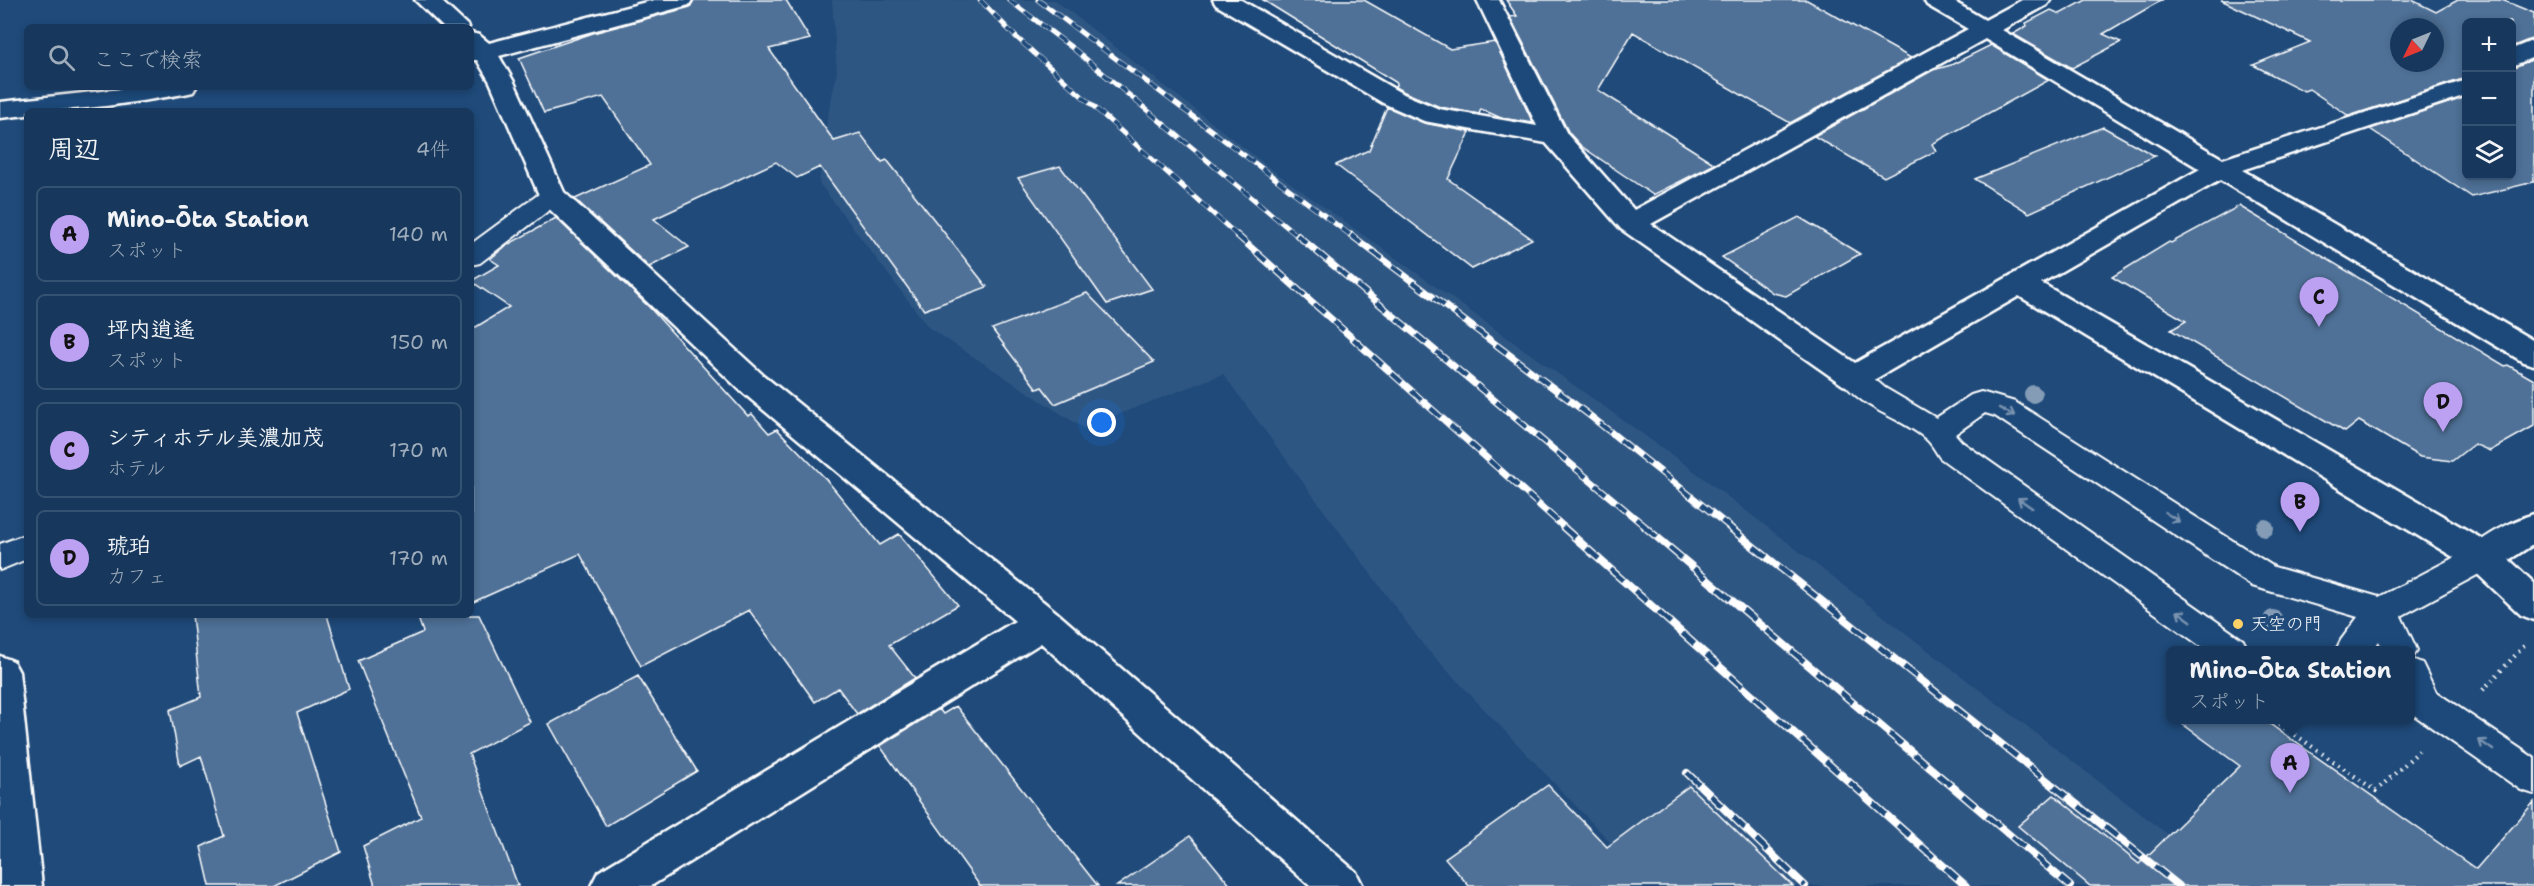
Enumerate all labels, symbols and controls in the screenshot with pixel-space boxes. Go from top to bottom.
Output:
north arrow [2390,18,2444,72]
map controls [2462,18,2516,180]
button: + [2462,18,2516,72]
search box [24,24,474,90]
icon: search [45,41,78,74]
text: ここで検索 [93,45,203,74]
button: − [2462,72,2516,126]
button: layers [2462,126,2516,180]
text: 周辺 [48,131,100,166]
text: 4件 [416,136,450,162]
text: Mino-Ōta Station [107,205,309,234]
text: A [62,221,77,247]
text: 140 m [389,221,448,247]
text: スポット [107,237,187,263]
pin: C [2300,278,2338,327]
text: 坪内逍遙 [107,315,195,344]
text: B [63,329,76,355]
text: 150 m [390,329,448,355]
text: スポット [107,347,187,373]
pin: D [2424,382,2462,432]
one-way arrow [1998,407,2016,418]
your location [1087,408,1116,437]
text: シティホテル美濃加茂 [107,423,324,452]
text: C [63,437,76,463]
text: 170 m [389,437,448,463]
text: ホテル [107,455,166,481]
pin: B [2280,482,2320,532]
one-way arrow [2017,497,2034,509]
one-way arrow [2163,510,2180,523]
text: 琥珀 [107,531,151,560]
text: D [62,545,77,571]
text: 170 m [389,545,448,571]
text: カフェ [107,563,167,589]
one-way arrow [2176,610,2192,622]
place label: 天空の門 [2250,612,2322,636]
marker: 天空の門 [2231,617,2245,631]
popup [2166,646,2415,724]
text: Mino-Ōta Station [2190,656,2391,685]
text: スポット [2190,688,2270,714]
one-way arrow [2478,739,2494,751]
pin: A [2270,744,2310,793]

